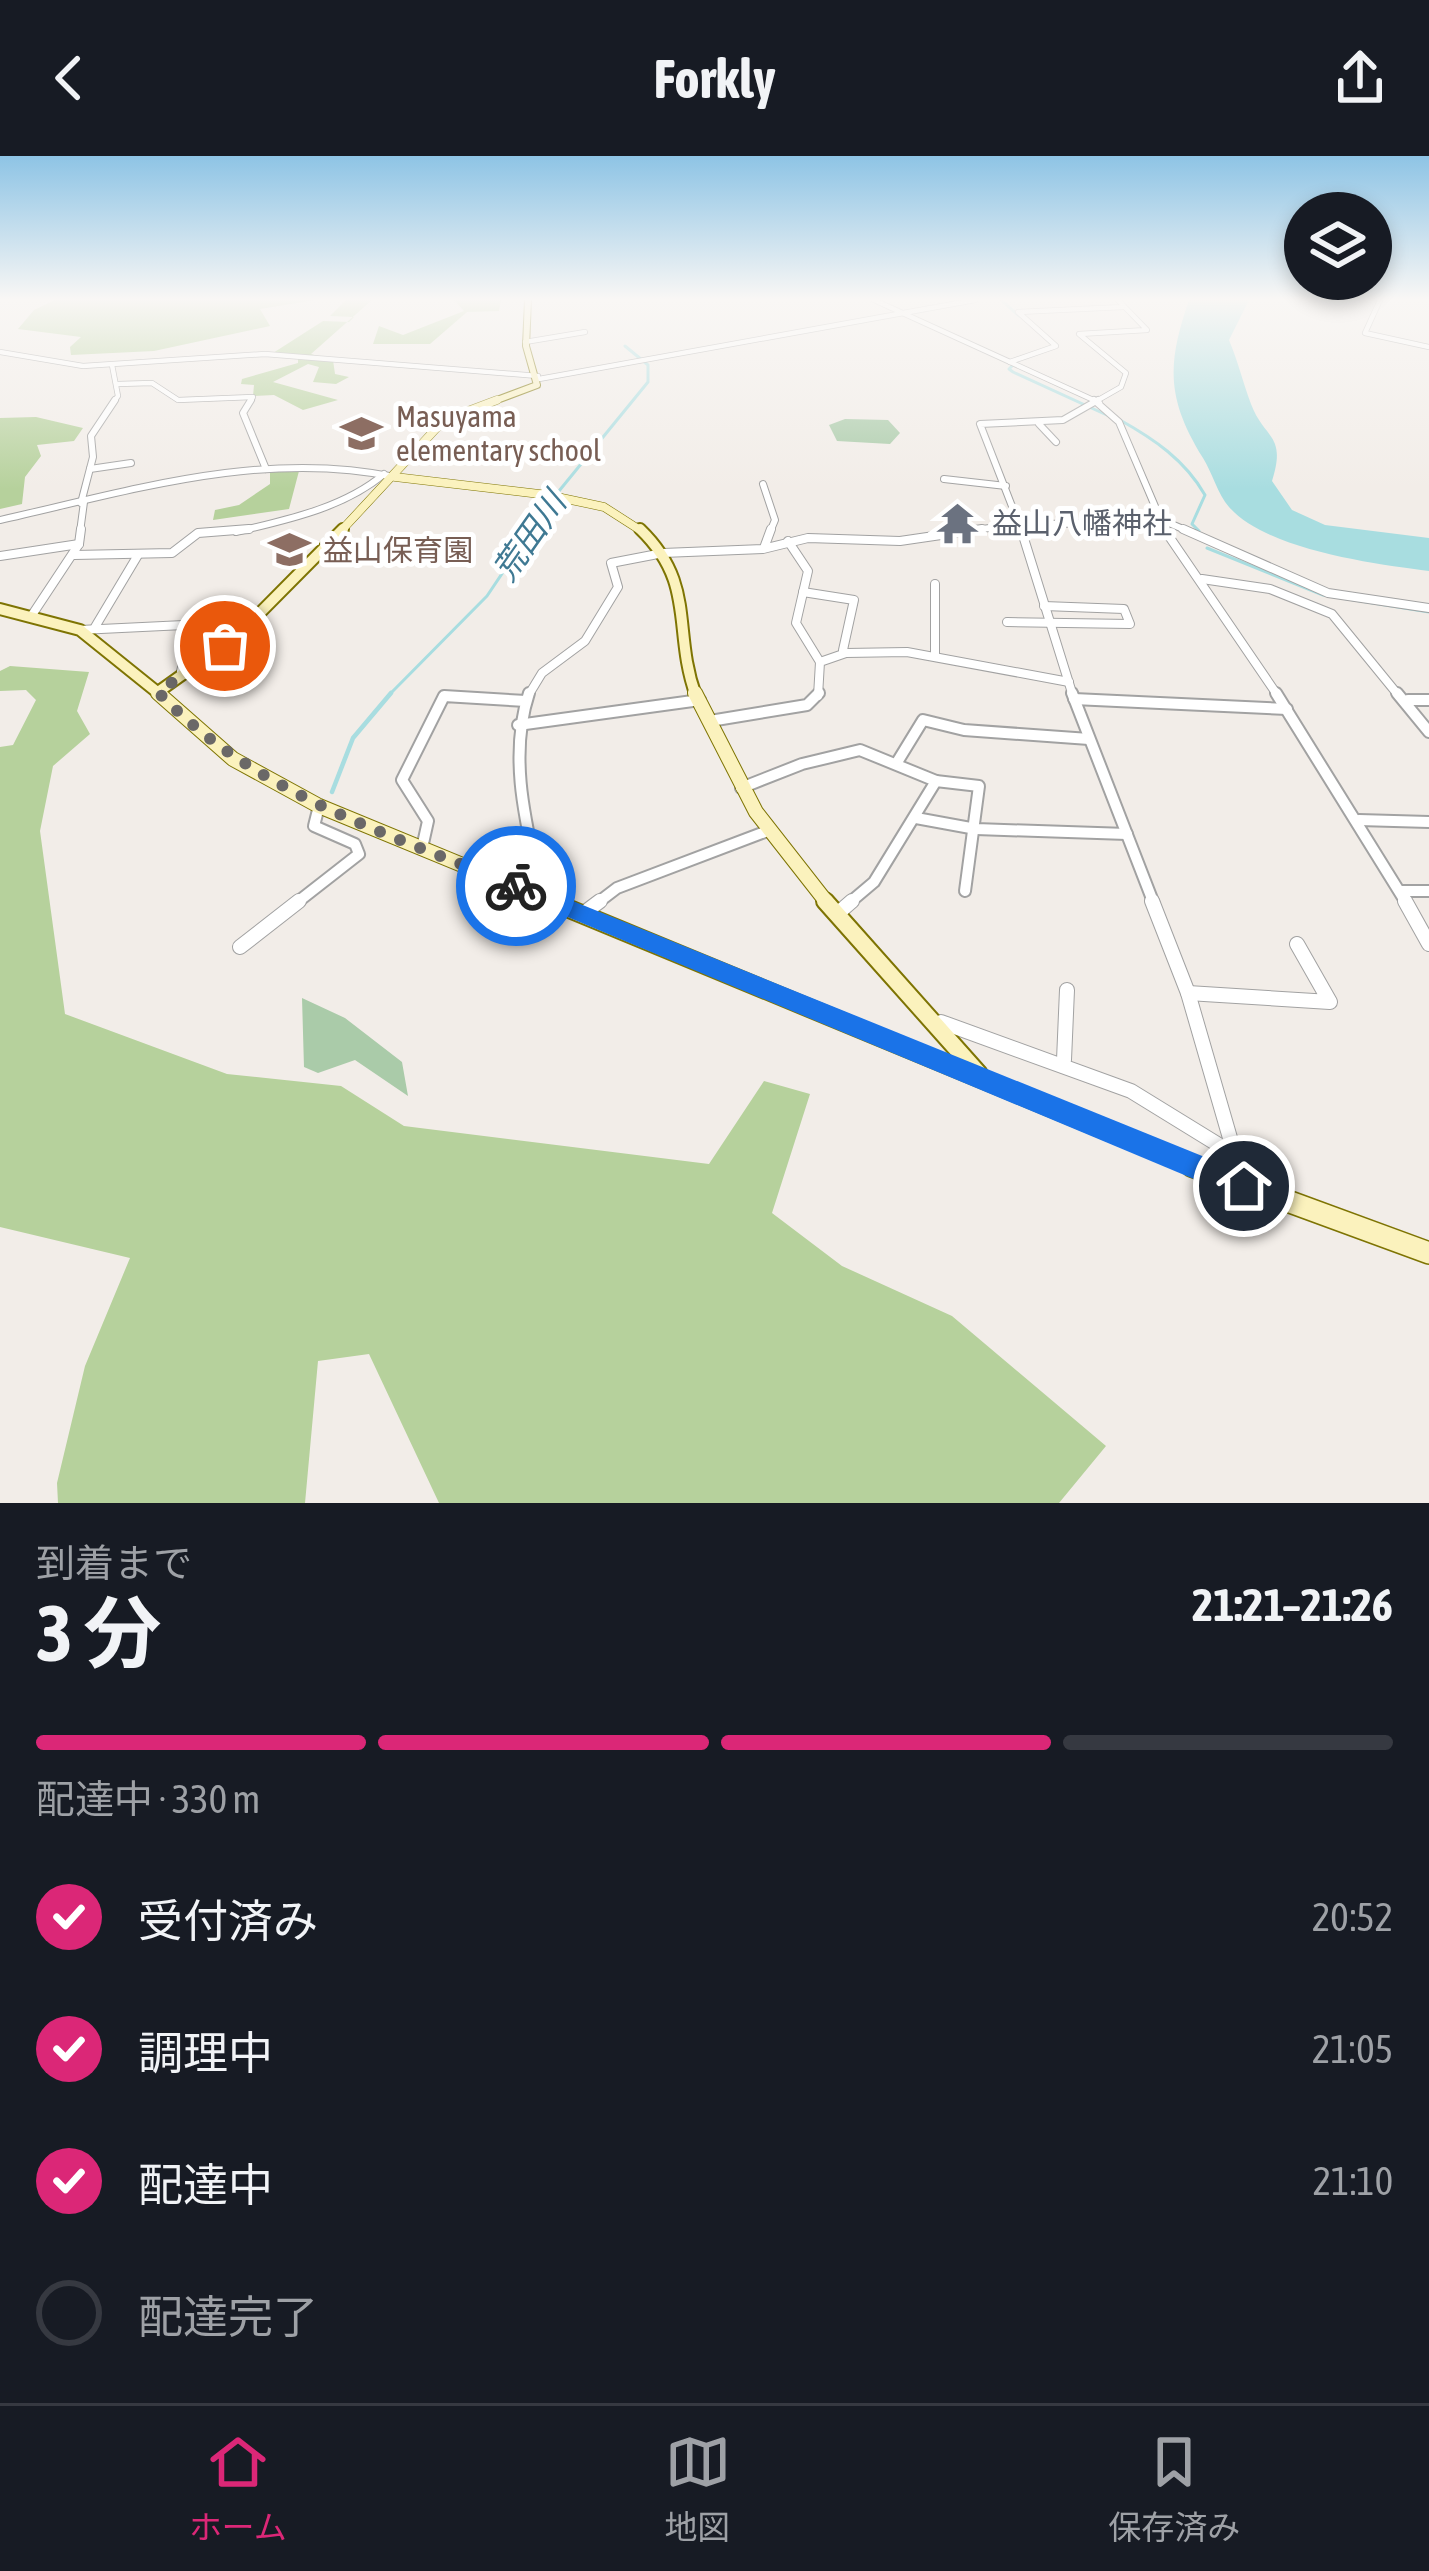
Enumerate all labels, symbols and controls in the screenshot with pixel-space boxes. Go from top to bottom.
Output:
icon: back [36,45,102,111]
icon: share [1327,45,1393,111]
text: Forkly [654,48,775,109]
map controls [1284,192,1392,300]
button: layers [1284,192,1392,300]
place label: Masuyama elementary school [396,399,601,467]
school or university icon: Masuyama elementary school [339,410,385,456]
water label: 荒田川 [485,482,575,587]
temple icon: 益山八幡神社 [935,500,981,546]
place label: 益山八幡神社 [992,506,1172,540]
school or university icon: 益山保育園 [266,527,312,573]
place label: 益山保育園 [323,533,473,567]
pin [174,595,276,697]
icon: bag [192,613,258,679]
courier [456,826,576,946]
icon: bike [483,853,549,919]
pin [1193,1135,1295,1237]
icon: home [1211,1153,1277,1219]
text: 到着まで [36,1541,192,1585]
text: 21:21–21:26 [1192,1579,1393,1631]
text: 3 分 [36,1588,161,1678]
text: 配達中 · 330 m [36,1777,260,1821]
icon: check [36,1884,102,1950]
text: 受付済み [138,1895,318,1947]
text: 20:52 [1312,1895,1393,1939]
icon: check [36,2016,102,2082]
text: 調理中 [138,2027,273,2079]
text: 21:05 [1312,2027,1393,2071]
icon: check [36,2148,102,2214]
text: 配達中 [138,2159,273,2211]
text: 21:10 [1313,2159,1393,2203]
text: 配達完了 [138,2291,318,2343]
tab: ホーム [189,2429,287,2549]
tab: 地図 [665,2429,731,2549]
tab: 保存済み [1108,2429,1240,2549]

